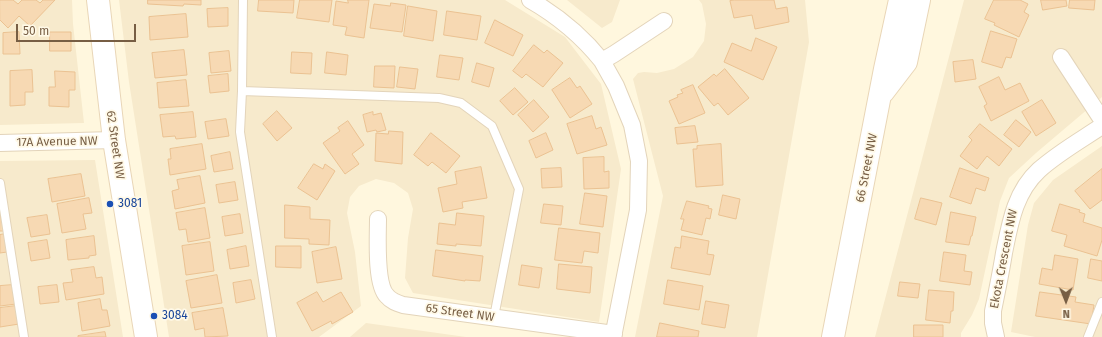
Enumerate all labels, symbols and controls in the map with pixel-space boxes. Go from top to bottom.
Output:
scale bar [18,16,138,42]
text: 50 m [23,24,49,38]
street label: 62 Street NW [103,110,127,180]
street label: 66 Street NW [853,132,881,204]
street label: 17A Avenue NW [16,134,98,150]
place label: 3081 [118,197,142,211]
marker: 3081 [105,199,115,209]
street label: Ekota Crescent NW [987,208,1021,310]
north arrow [1046,281,1086,321]
street label: 65 Street NW [425,301,495,325]
text: N [1062,307,1070,320]
place label: 3084 [162,309,188,323]
marker: 3084 [149,311,159,321]

